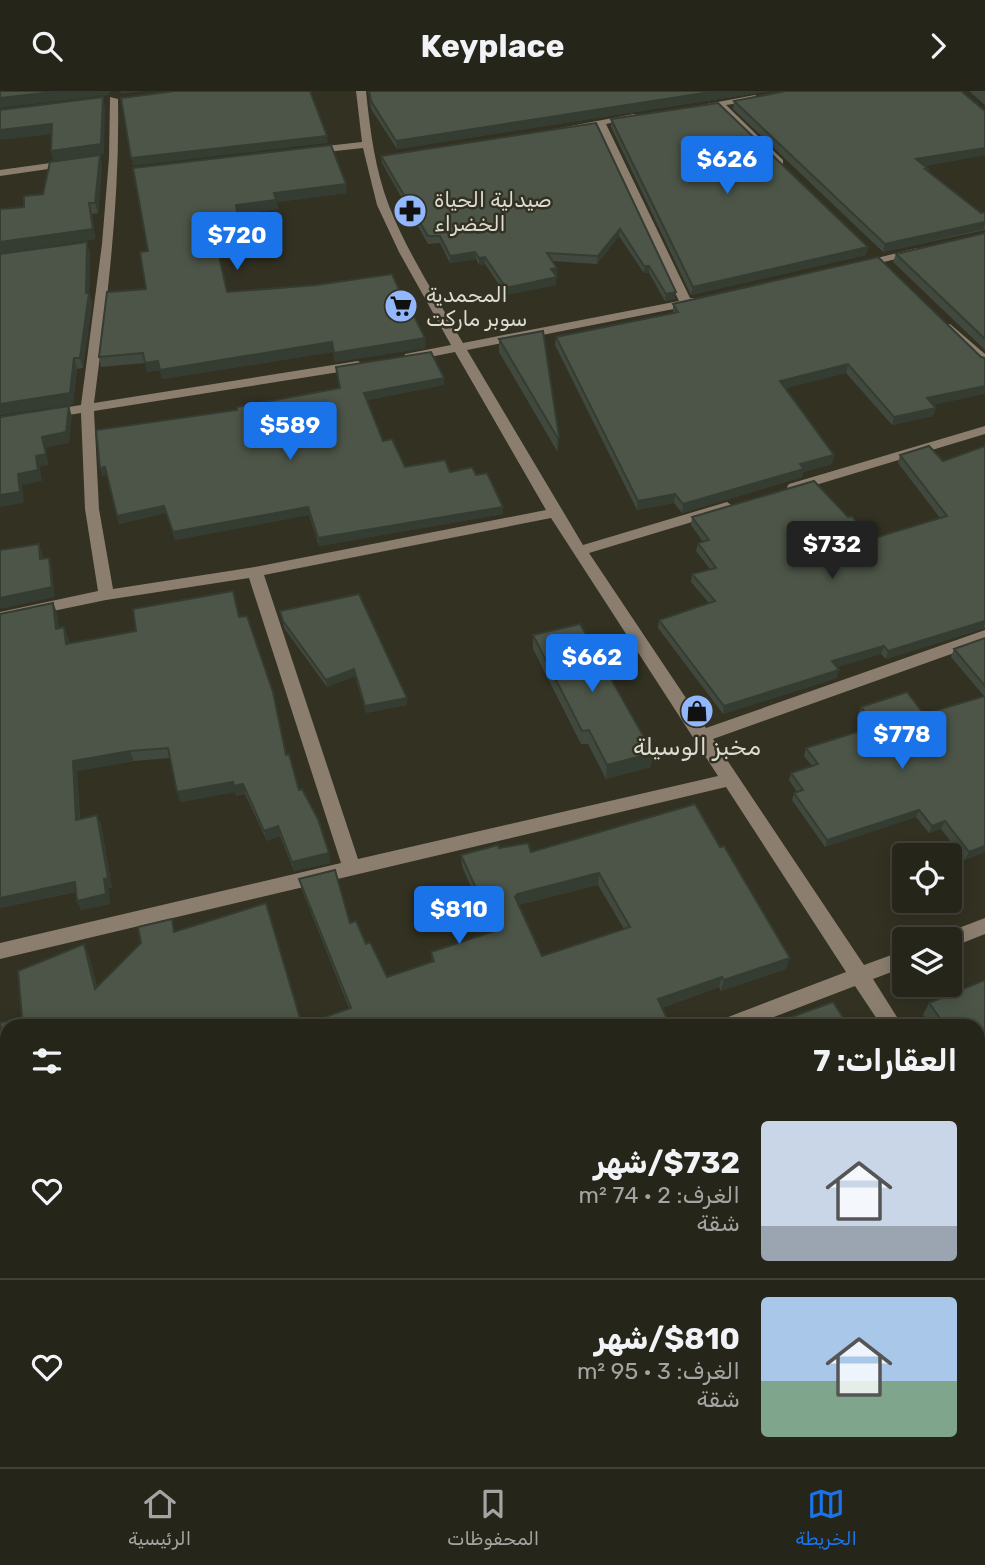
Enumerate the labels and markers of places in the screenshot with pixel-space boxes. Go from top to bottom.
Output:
pin: $626 [686,137,768,196]
place label: صيدلية الحياة الخضراء [434,187,552,236]
pharmacy icon: صيدلية الحياة الخضراء [391,192,429,230]
pin: $720 [196,213,278,272]
place label: المحمدية سوبر ماركت [426,282,527,331]
supermarket icon: المحمدية سوبر ماركت [382,287,420,325]
pin: $589 [249,403,331,462]
pin: $732 [791,521,873,581]
pin: $662 [551,635,633,694]
shop icon: مخبز الوسيلة [678,692,716,730]
pin: $778 [861,711,943,771]
place label: مخبز الوسيلة [633,733,761,761]
pin: $810 [418,887,500,946]

